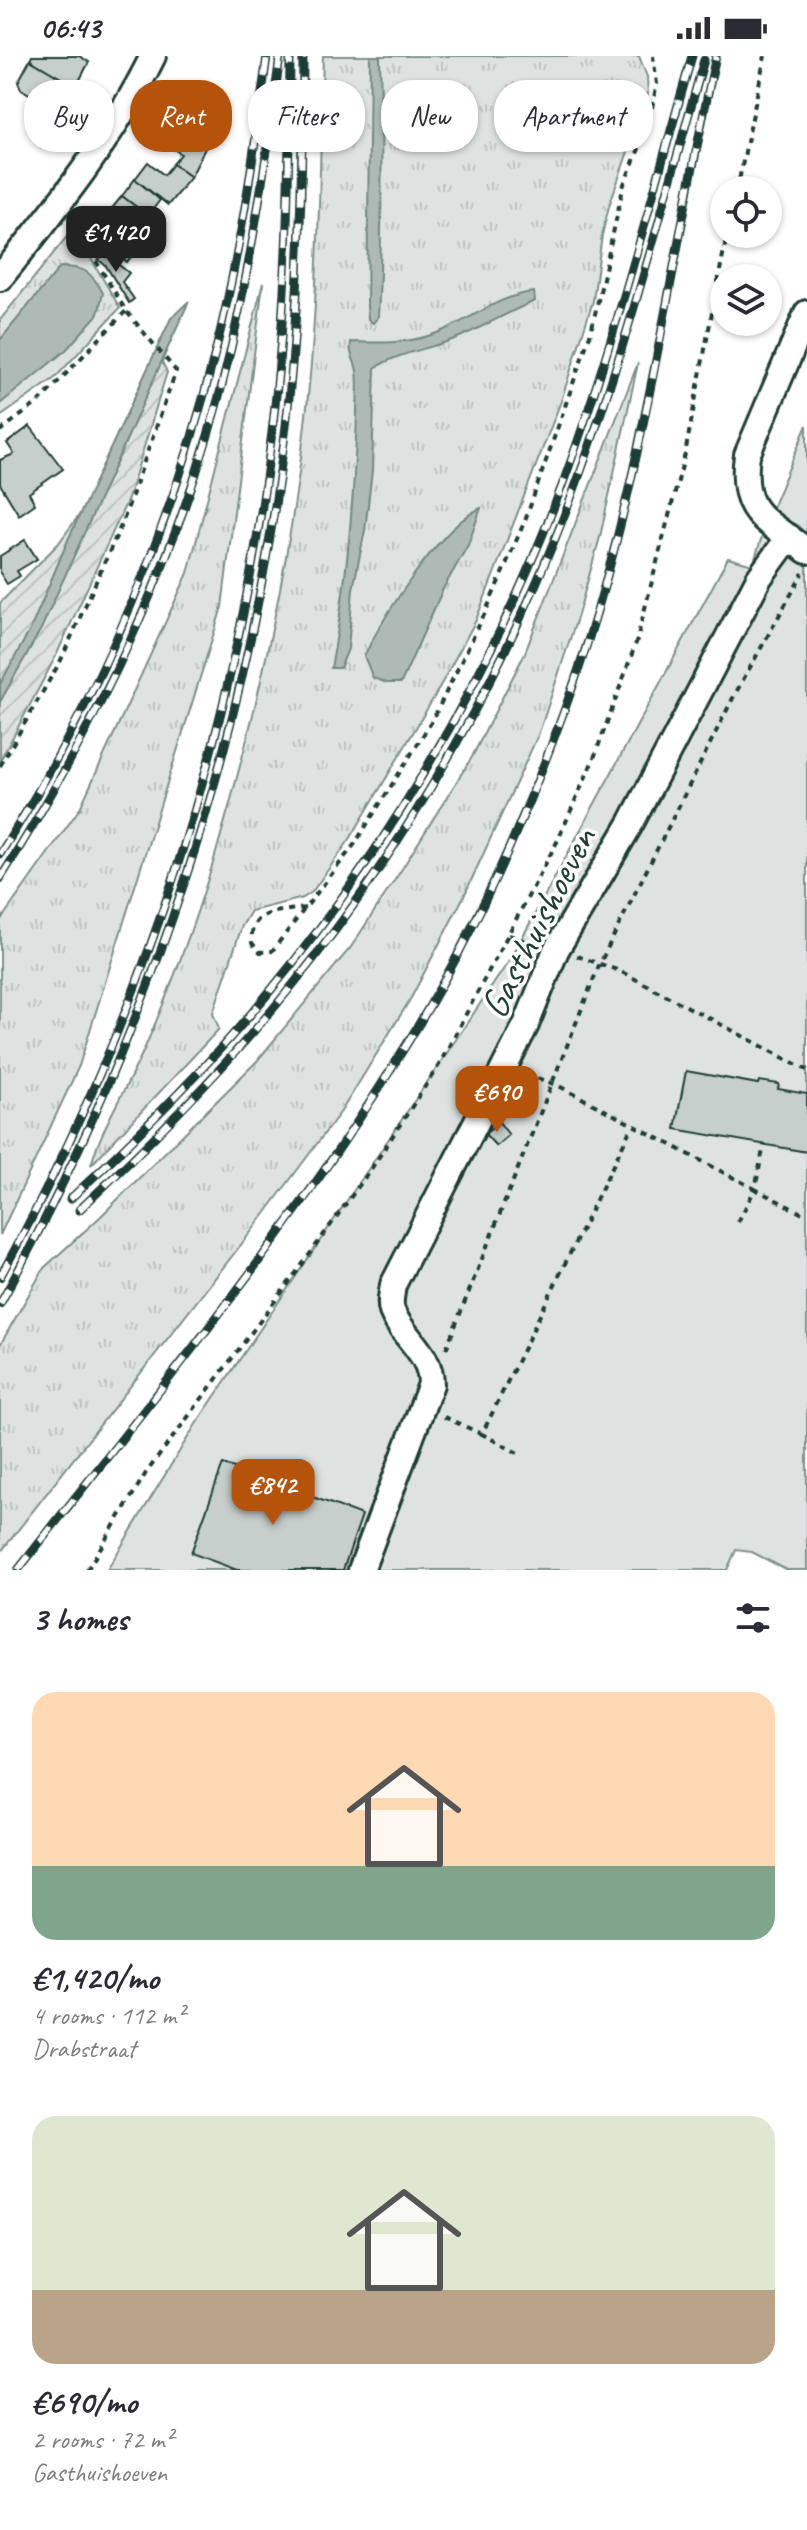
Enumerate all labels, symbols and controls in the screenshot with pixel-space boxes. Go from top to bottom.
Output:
text: 06:43 [40,9,101,47]
chip: Buy [24,80,114,152]
chip: Rent [130,80,232,152]
chip: Filters [248,80,365,152]
chip: New [381,80,478,152]
chip: Apartment [494,80,653,152]
map controls [710,176,782,336]
button: locate [710,176,782,248]
pin: €1,420 [51,206,181,274]
text: €1,420 [84,215,148,248]
button: layers [710,264,782,336]
street label: Gasthuishoeven [469,818,608,1026]
pin: €690 [450,1066,544,1134]
text: €690 [473,1075,521,1108]
pin: €842 [226,1459,320,1527]
text: €842 [250,1468,296,1501]
icon: filters [731,1596,775,1640]
text: 3 homes [32,1597,128,1640]
icon: home [332,1744,476,1888]
text: €1,420/mo [32,1956,159,1999]
text: 4 rooms · 112 m² [32,1999,184,2032]
text: Drabstraat [32,2032,136,2065]
icon: home [332,2168,476,2312]
text: €690/mo [32,2380,137,2423]
text: 2 rooms · 72 m² [32,2423,173,2456]
text: Gasthuishoeven [32,2456,167,2489]

